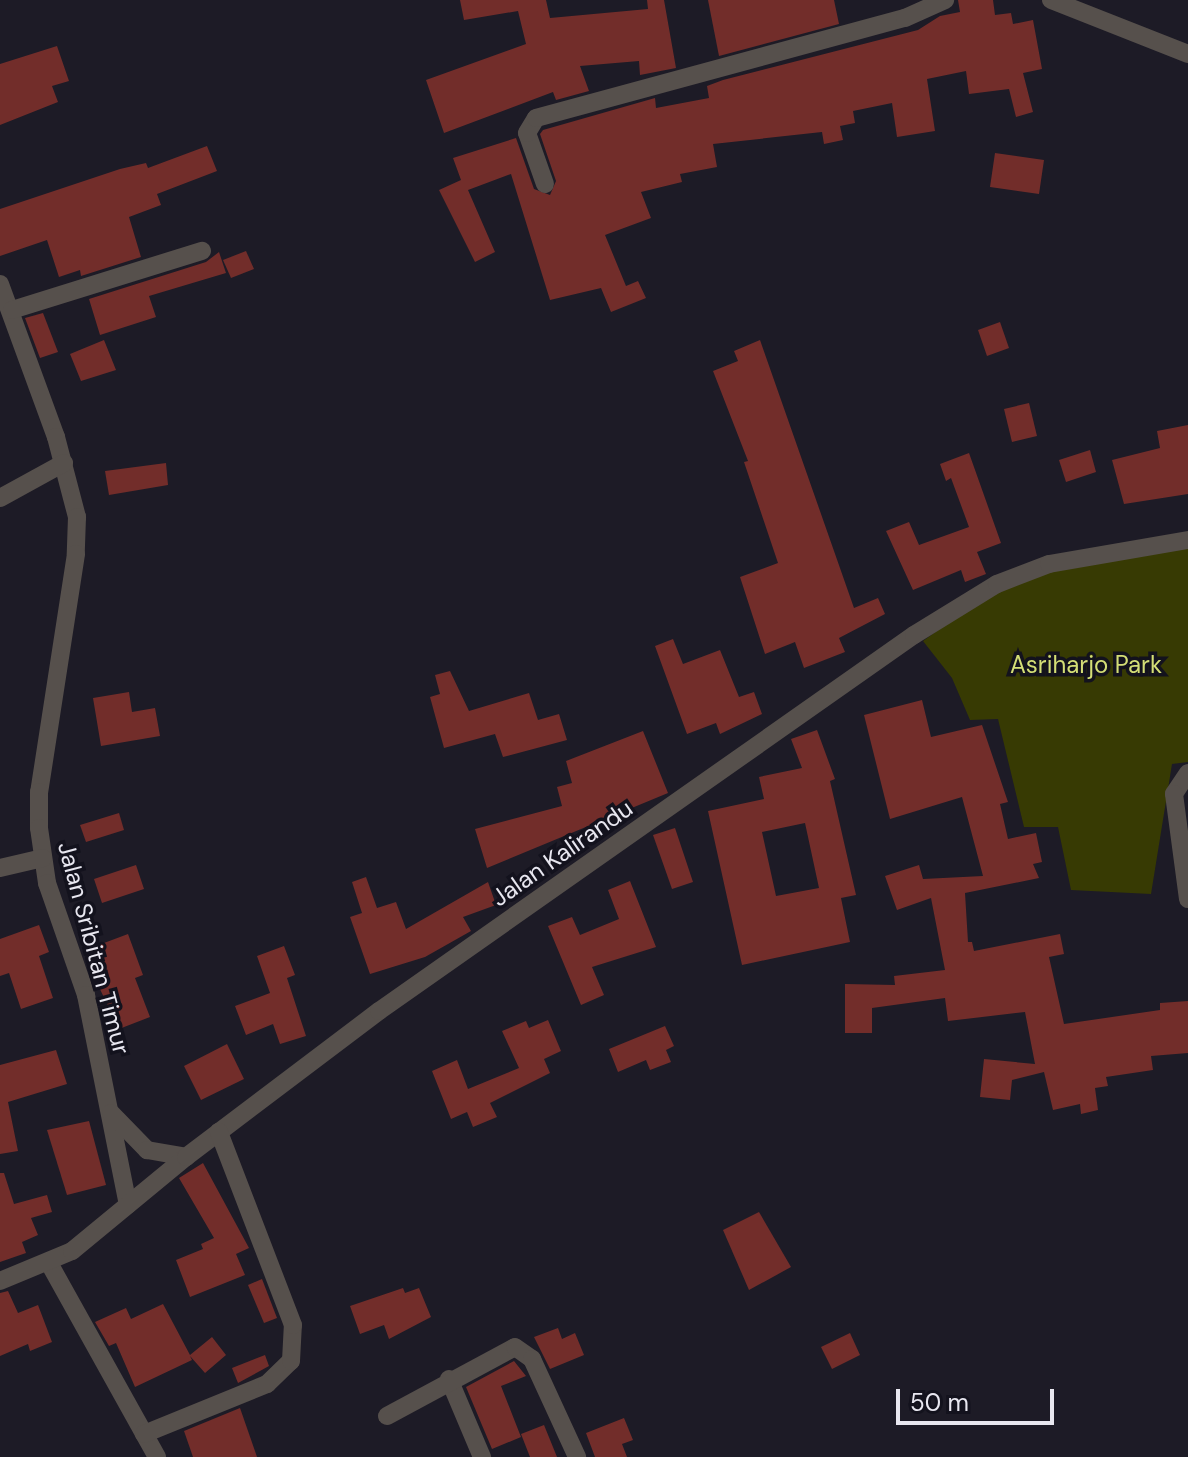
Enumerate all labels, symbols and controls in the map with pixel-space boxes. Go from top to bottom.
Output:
park label: Asriharjo Park [1010,651,1162,679]
street label: Jalan Kalirandu [486,794,638,912]
street label: Jalan Sribitan Timur [52,839,136,1057]
scale bar [900,1373,1058,1423]
text: 50 m [910,1387,969,1418]

